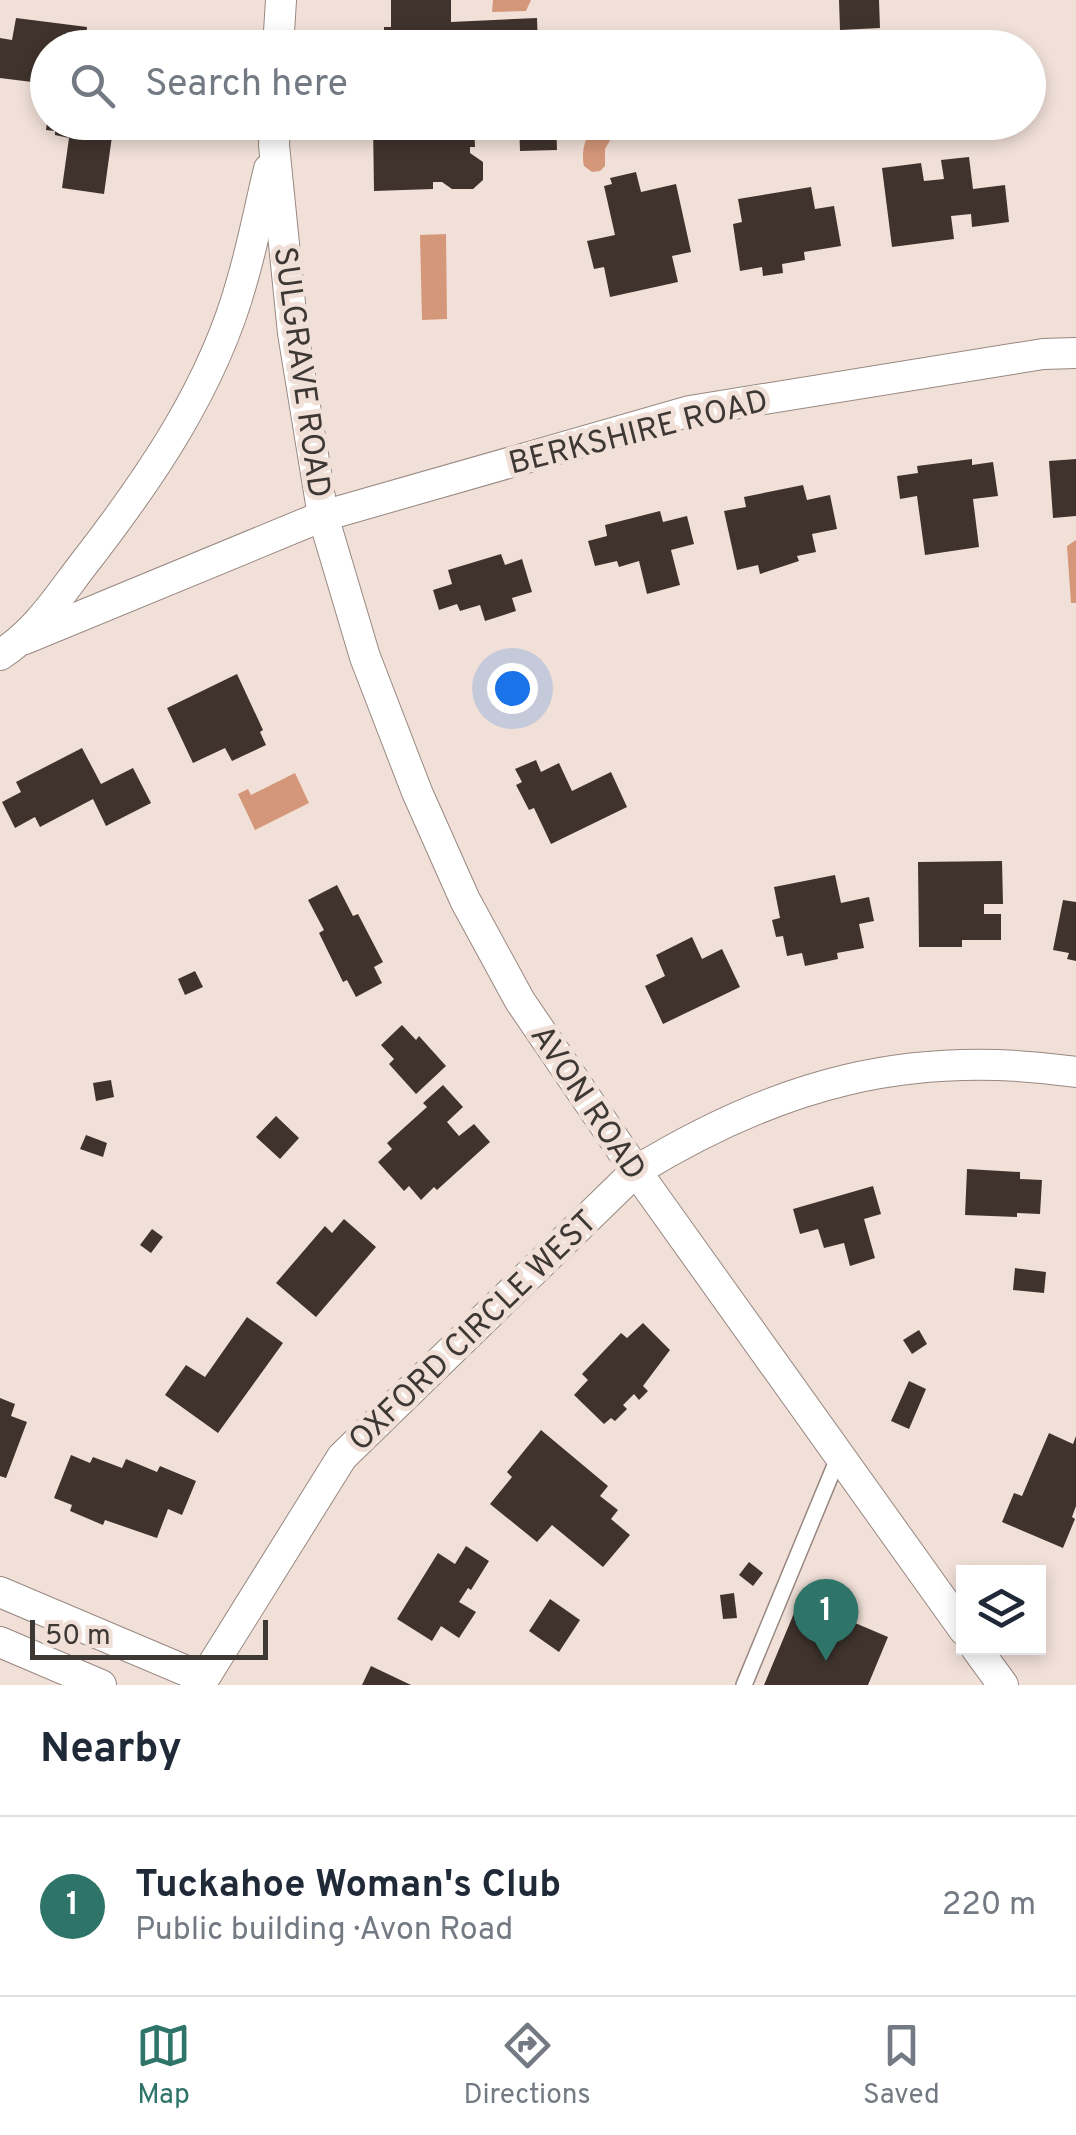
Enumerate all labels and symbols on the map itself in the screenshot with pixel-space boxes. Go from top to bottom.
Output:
street label: SULGRAVE ROAD [263,244,337,500]
street label: BERKSHIRE ROAD [505,382,772,485]
your location [487,663,538,714]
street label: AVON ROAD [520,1018,653,1189]
street label: OXFORD CIRCLE WEST [341,1203,607,1461]
pin: 1 [794,1578,858,1661]
scale bar [30,1615,268,1660]

